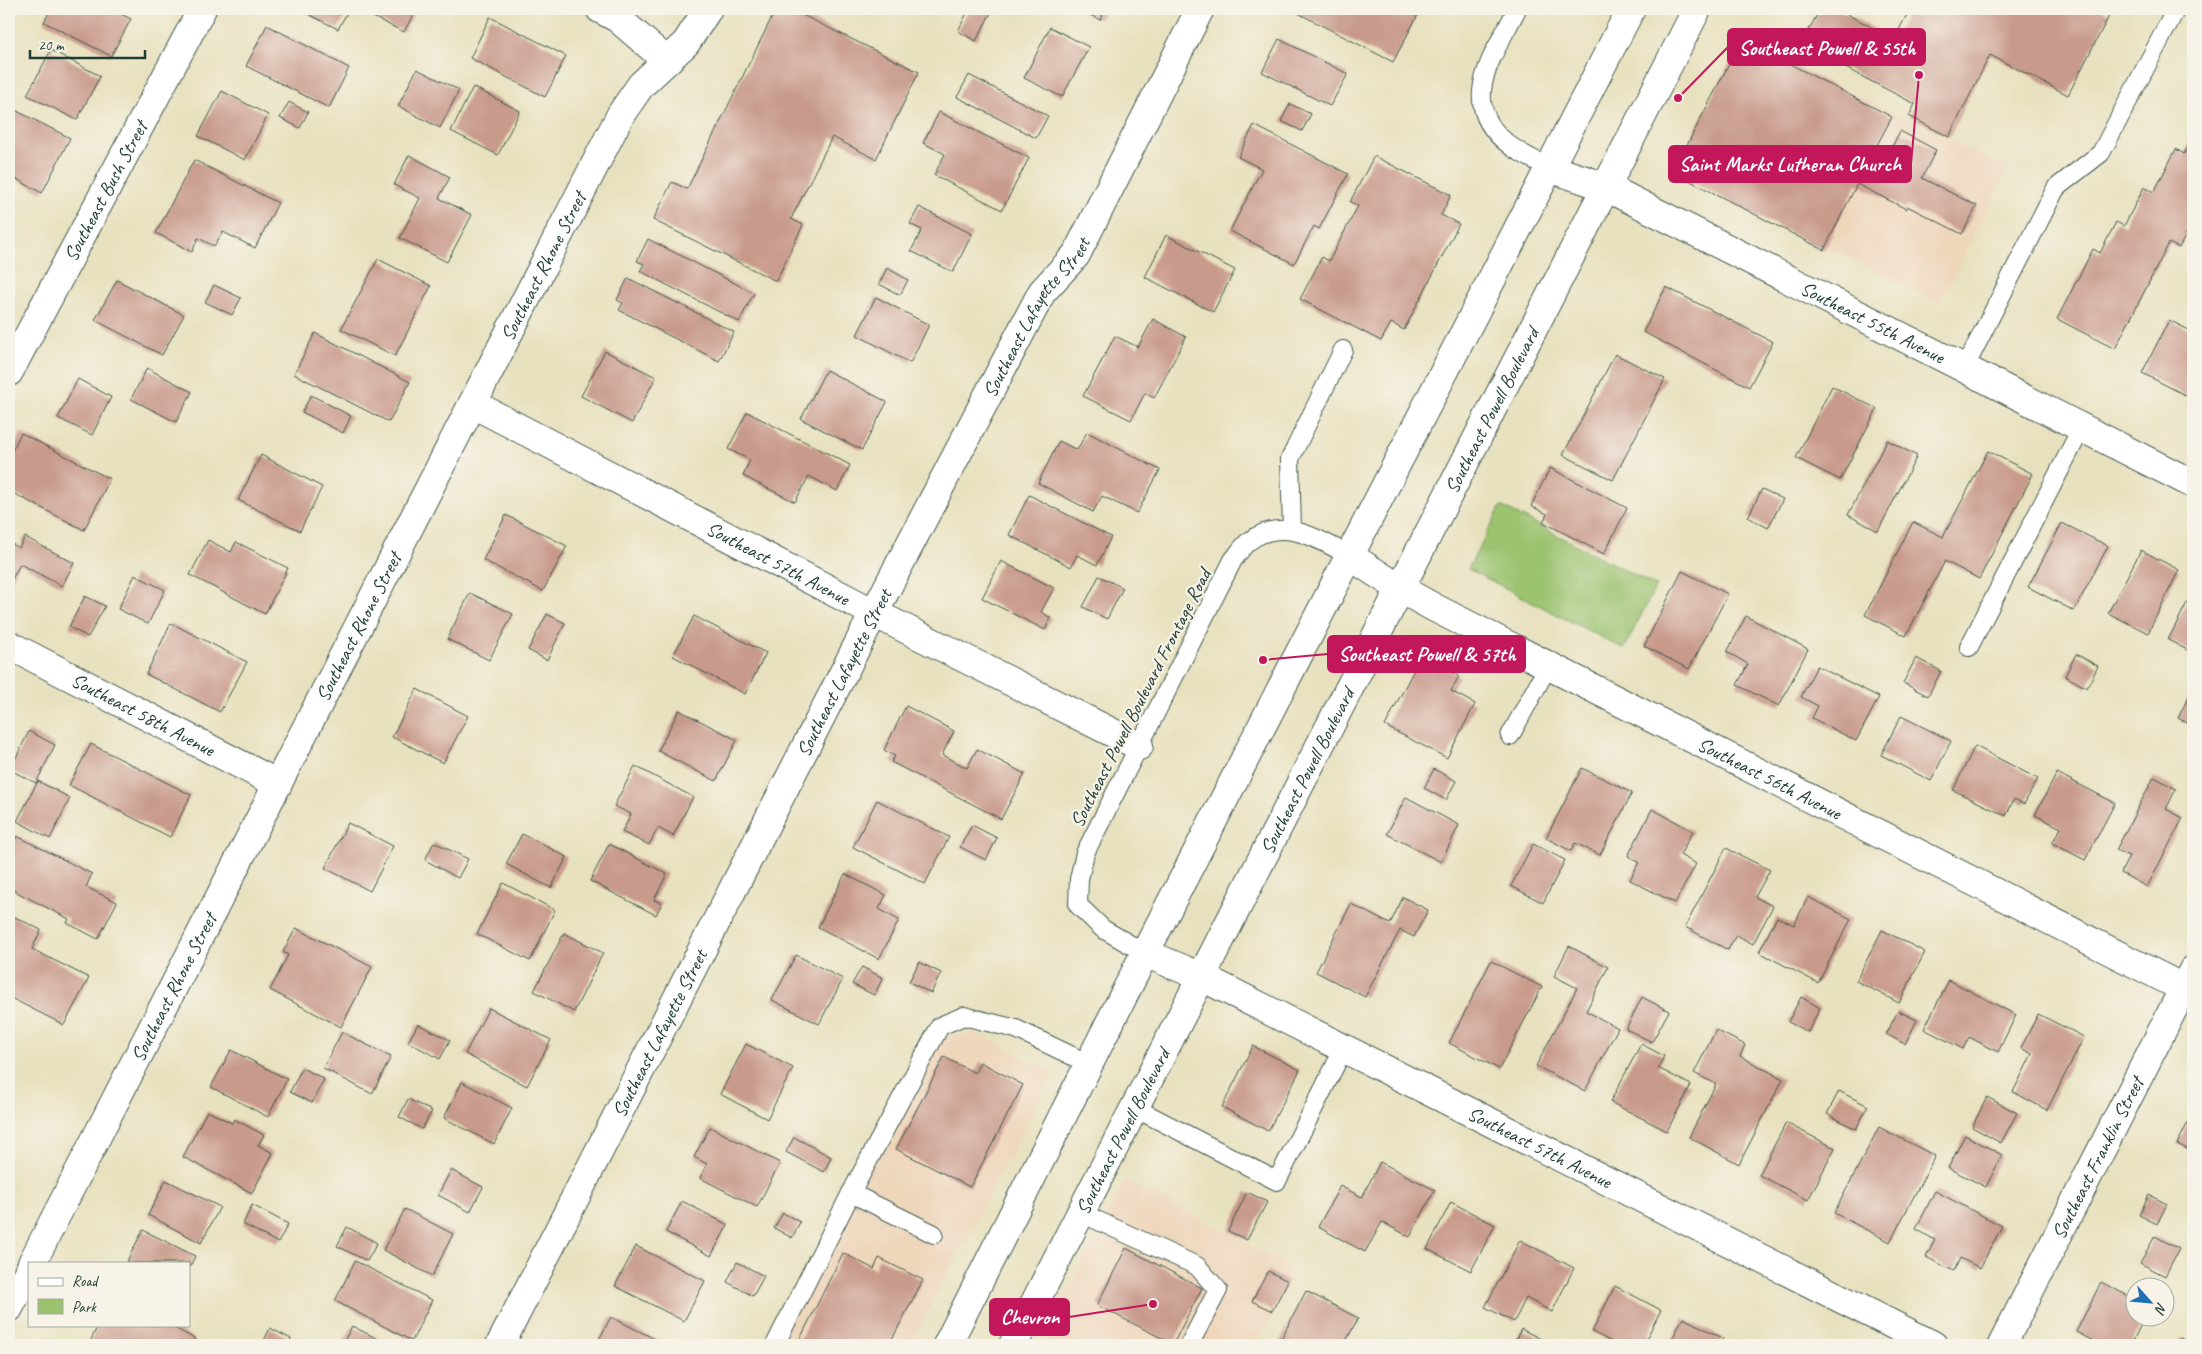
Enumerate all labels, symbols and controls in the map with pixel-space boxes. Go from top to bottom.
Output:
scale bar [30,28,145,60]
callout: Southeast Powell & 55th [1728,29,1925,65]
text: Southeast Powell & 55th [1738,35,1917,61]
text: 20 m [38,36,65,55]
street label: Southeast Bush Street [58,114,155,266]
callout: Saint Marks Lutheran Church [1669,146,1911,182]
text: Saint Marks Lutheran Church [1679,151,1902,177]
street label: Southeast Rhone Street [495,185,593,345]
street label: Southeast Lafayette Street [977,231,1097,402]
street label: Southeast 55th Avenue [1796,276,1950,370]
street label: Southeast Powell Boulevard [1439,321,1546,498]
street label: Southeast 57th Avenue [702,516,855,612]
street label: Southeast Rhone Street [310,545,409,705]
street label: Southeast Powell Boulevard Frontage Road [1064,562,1218,832]
street label: Southeast Lafayette Street [791,583,898,761]
callout: Southeast Powell & 57th [1328,636,1525,672]
text: Southeast Powell & 57th [1338,641,1517,667]
street label: Southeast 58th Avenue [67,667,220,763]
street label: Southeast Powell Boulevard [1255,681,1362,858]
street label: Southeast 56th Avenue [1693,732,1847,826]
street label: Southeast Rhone Street [125,906,224,1066]
street label: Southeast Lafayette Street [606,943,714,1122]
street label: Southeast Powell Boulevard [1070,1042,1177,1219]
street label: Southeast Franklin Street [2046,1070,2151,1243]
street label: Southeast 57th Avenue [1463,1101,1617,1195]
legend [28,1262,190,1326]
text: Road [72,1272,99,1291]
north arrow [2124,1276,2174,1326]
text: Park [72,1298,97,1317]
callout: Chevron [990,1299,1069,1335]
text: N [2151,1300,2171,1317]
text: Chevron [1001,1304,1061,1330]

